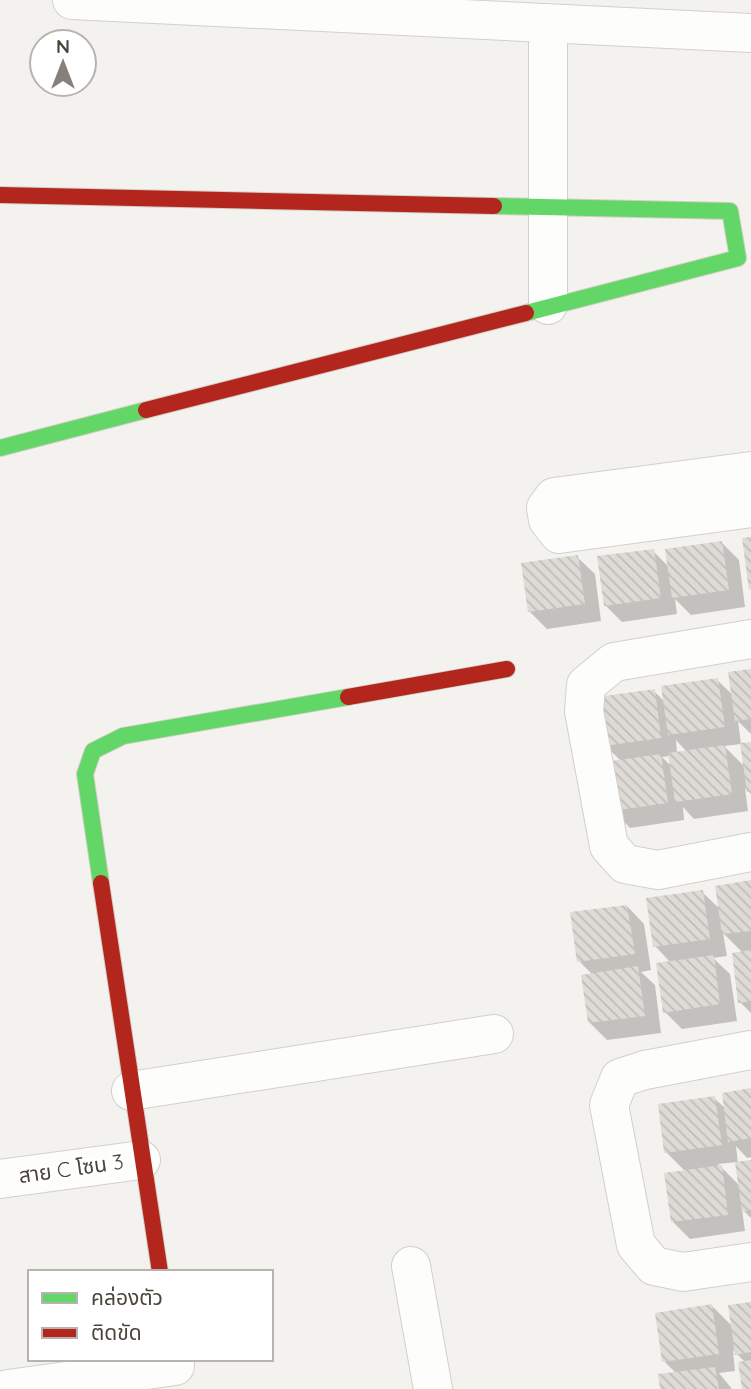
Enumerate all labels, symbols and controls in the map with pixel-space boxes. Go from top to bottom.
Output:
north arrow [28,28,98,98]
text: N [56,34,70,58]
street label: สาย C โซน 3 [17,1148,125,1188]
legend [28,1270,273,1361]
text: คล่องตัว [91,1284,163,1310]
text: ติดขัด [91,1319,142,1345]

